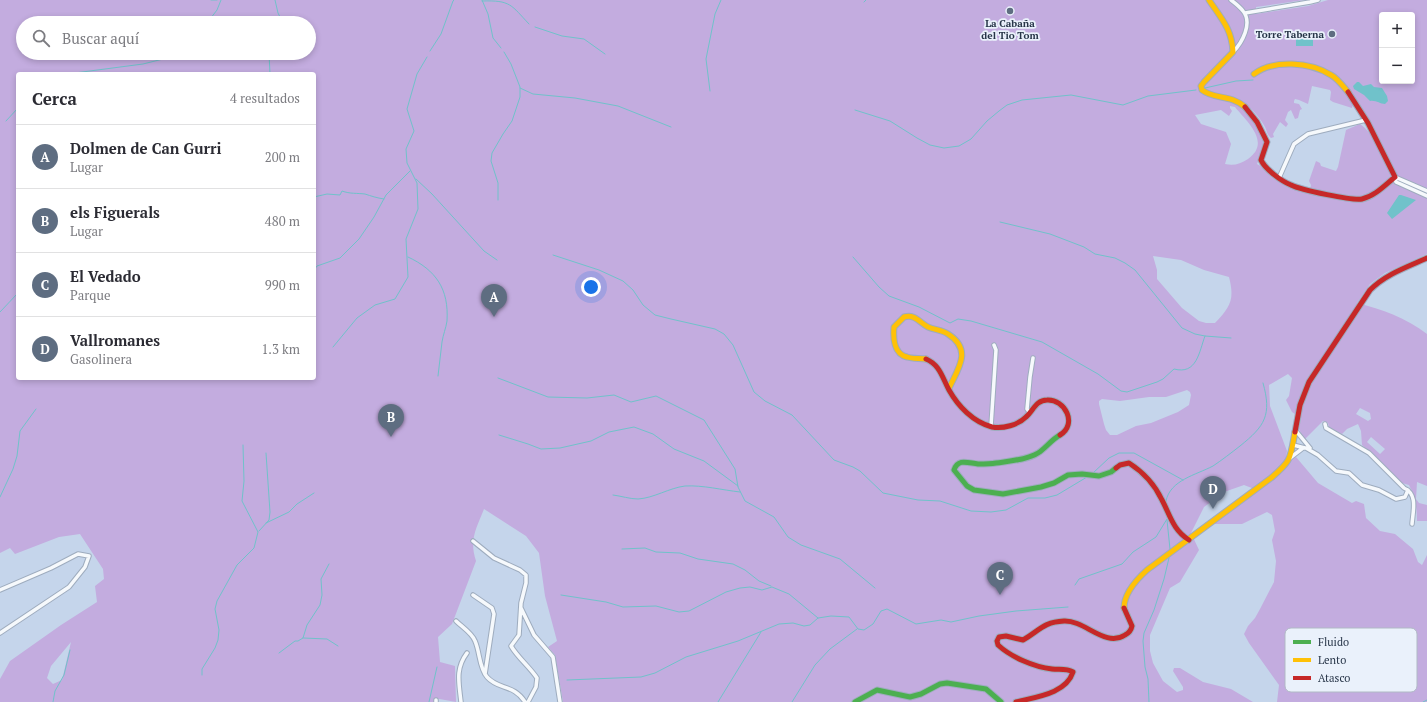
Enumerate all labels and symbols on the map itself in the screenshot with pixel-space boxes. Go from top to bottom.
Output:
marker: La Cabaña del Tio Tom [1005,6,1015,16]
place label: La Cabaña del Tio Tom [981,17,1039,42]
place label: Torre Taberna [1256,28,1324,41]
marker: Torre Taberna [1327,29,1337,39]
your location [581,277,601,297]
pin: A [481,284,507,317]
pin: B [378,404,404,437]
pin: D [1200,476,1226,509]
pin: C [987,562,1013,595]
legend [1285,628,1417,692]
text: Fluido [1318,635,1349,649]
text: Lento [1318,653,1346,667]
text: Atasco [1318,671,1350,685]

